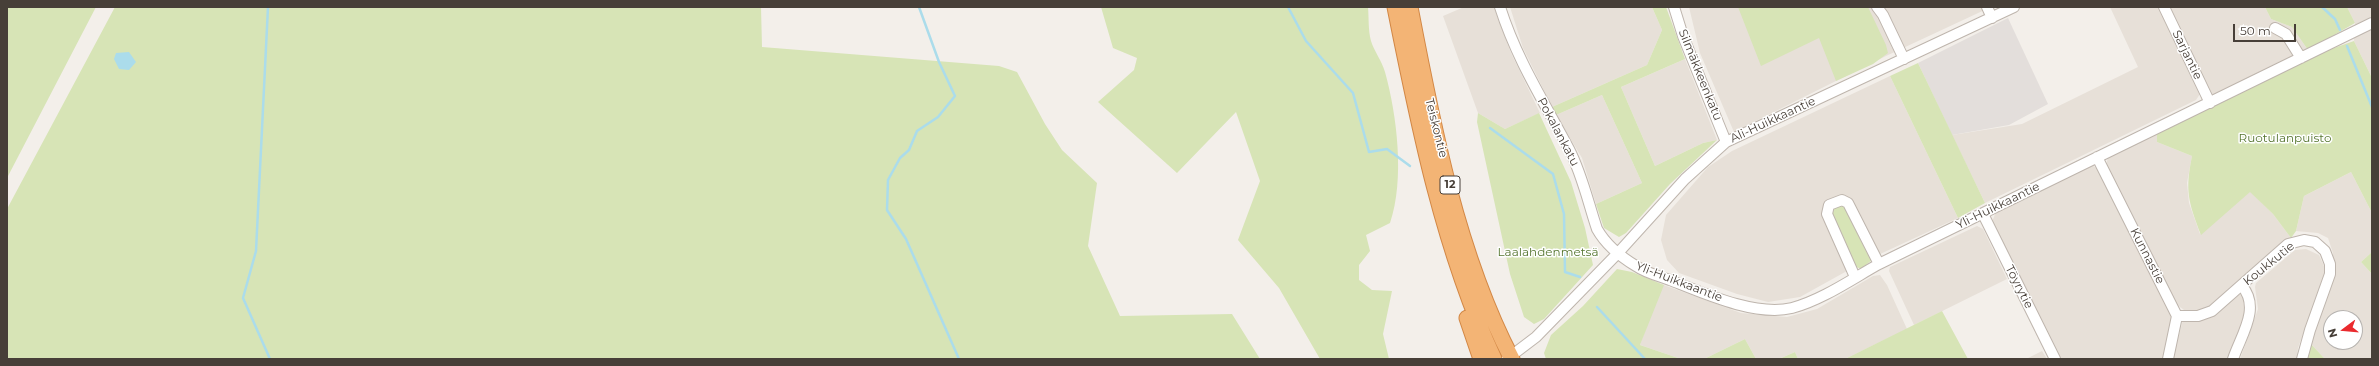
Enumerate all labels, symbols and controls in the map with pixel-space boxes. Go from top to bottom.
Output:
scale bar [2235,16,2298,42]
text: 50 m [2240,23,2271,38]
street label: Silmäkkeenkatu [1675,27,1725,123]
street label: Sarjantie [2169,28,2205,82]
street label: Ali-Huikkaantie [1728,94,1818,146]
street label: Pokalankatu [1534,95,1582,169]
street label: Teiskontie [1422,97,1450,159]
park label: Ruotulanpuisto [2238,131,2332,145]
road number: 12 [1440,176,1460,194]
street label: Yli-Huikkaantie [1954,179,2042,233]
street label: Kunnastie [2127,226,2167,286]
street label: Koukkutie [2241,239,2297,289]
park label: Laalahdenmetsä [1498,245,1598,259]
street label: Yli-Huikkaantie [1634,259,1724,305]
street label: Töyrytie [2002,263,2036,311]
north arrow [2323,310,2363,350]
text: N [2324,327,2340,339]

